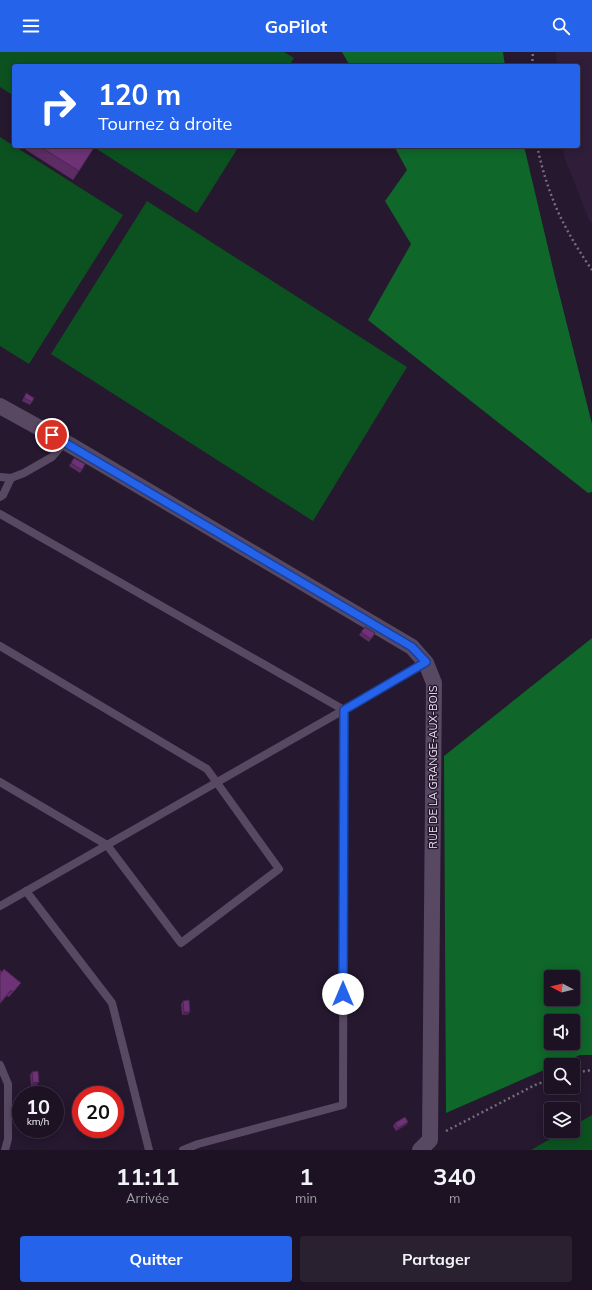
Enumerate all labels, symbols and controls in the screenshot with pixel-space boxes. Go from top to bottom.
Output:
icon: menu [20,15,42,37]
text: GoPilot [265,15,327,38]
icon: search [550,15,572,37]
text: 120 m [98,77,181,112]
icon: right [32,80,84,132]
text: Tournez à droite [98,112,232,135]
pin [35,418,69,452]
icon: arrive [41,424,63,446]
street label: RUE DE LA GRANGE-AUX-BOIS [426,685,440,849]
north arrow [544,970,580,1006]
map controls [544,970,580,1138]
position arrow [322,973,364,1015]
button: sound [544,1014,580,1050]
button: search [544,1058,580,1094]
speed limit sign: 20 [72,1086,124,1138]
text: 10 [26,1094,50,1119]
button: layers [544,1102,580,1138]
text: km/h [27,1115,49,1128]
text: 11:11 [116,1161,179,1191]
text: 1 [299,1161,313,1191]
text: 340 [433,1161,476,1191]
text: Arrivée [126,1190,169,1206]
text: min [295,1190,317,1206]
text: m [449,1190,460,1206]
button: Quitter [20,1236,292,1282]
button: Partager [300,1236,572,1282]

